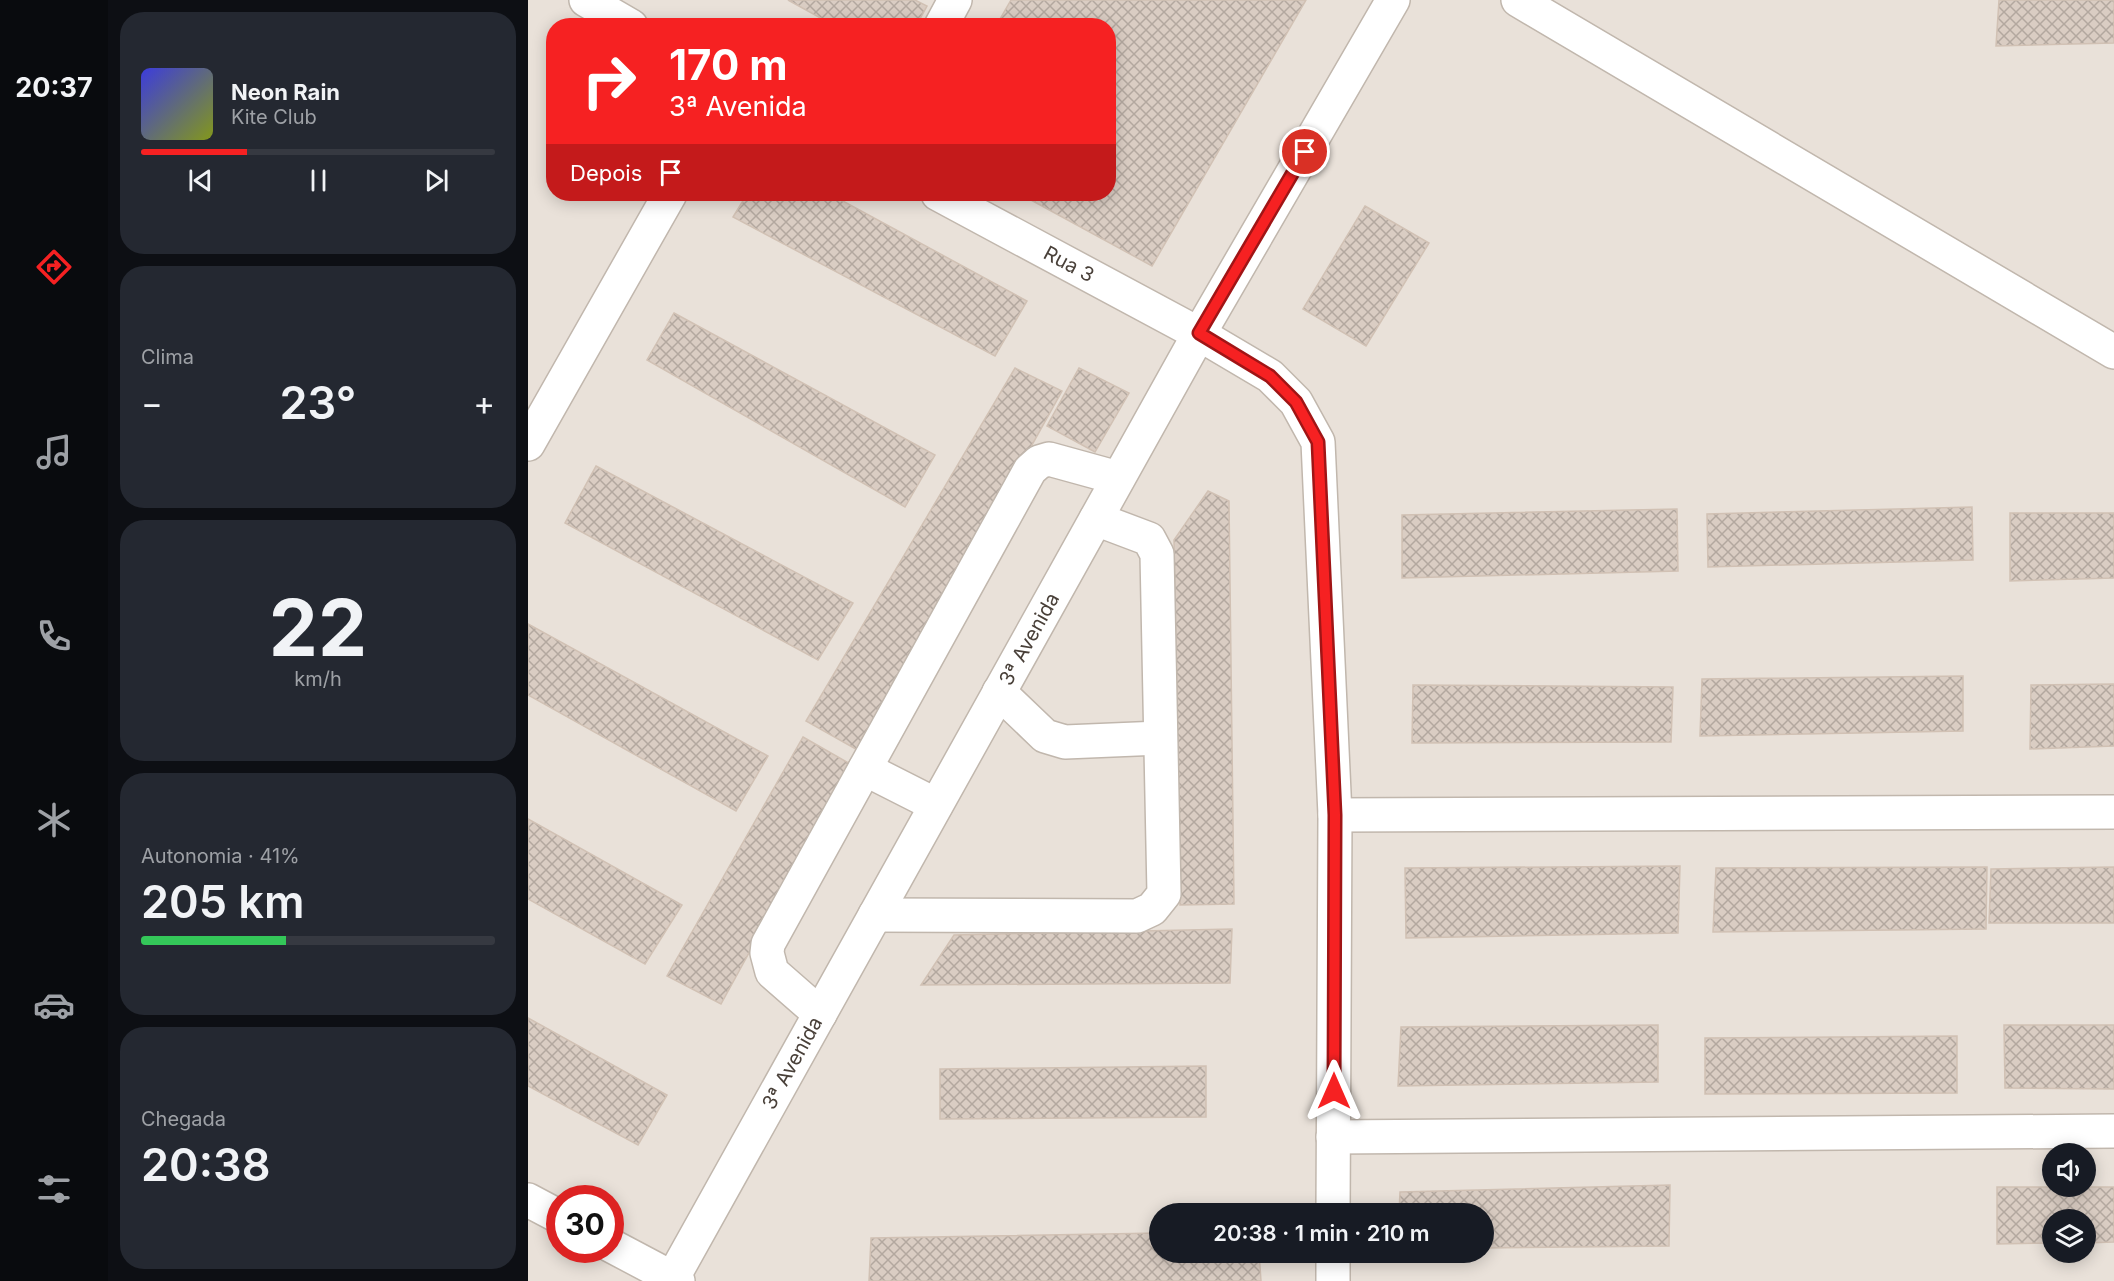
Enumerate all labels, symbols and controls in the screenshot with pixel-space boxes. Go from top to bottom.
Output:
text: 170 m [669,39,787,90]
icon: right [570,42,648,120]
text: 20:37 [15,71,93,104]
text: Neon Rain [231,79,340,105]
text: 3ª Avenida [669,90,807,123]
text: Kite Club [231,105,317,129]
pin [1279,126,1330,177]
icon: arrive [1288,135,1321,168]
icon: arrive [654,156,687,189]
text: Depois [570,160,642,186]
icon: previous [184,164,217,197]
icon: pause [302,164,335,197]
icon: next [420,164,453,197]
street label: Rua 3 [1040,241,1098,287]
icon: directions [33,246,75,288]
text: Clima [141,345,194,369]
text: 23° [280,375,356,430]
text: − [141,383,163,423]
text: + [473,383,495,423]
icon: music [33,431,75,473]
text: 22 [269,580,367,675]
street label: 3ª Avenida [994,589,1064,689]
icon: phone [33,615,75,657]
text: km/h [294,667,342,691]
icon: climate [33,799,75,841]
text: Autonomia · 41% [141,844,300,868]
text: 205 km [141,874,305,929]
icon: car [33,984,75,1026]
street label: 3ª Avenida [757,1013,827,1113]
position arrow [1302,1059,1366,1123]
text: Chegada [141,1107,226,1131]
text: 20:38 [141,1137,271,1192]
map controls [2042,1143,2096,1263]
button: sound [2042,1143,2096,1197]
icon: filters [33,1168,75,1210]
speed limit sign: 30 [546,1185,624,1263]
button: layers [2042,1209,2096,1263]
text: 20:38 · 1 min · 210 m [1213,1220,1430,1246]

